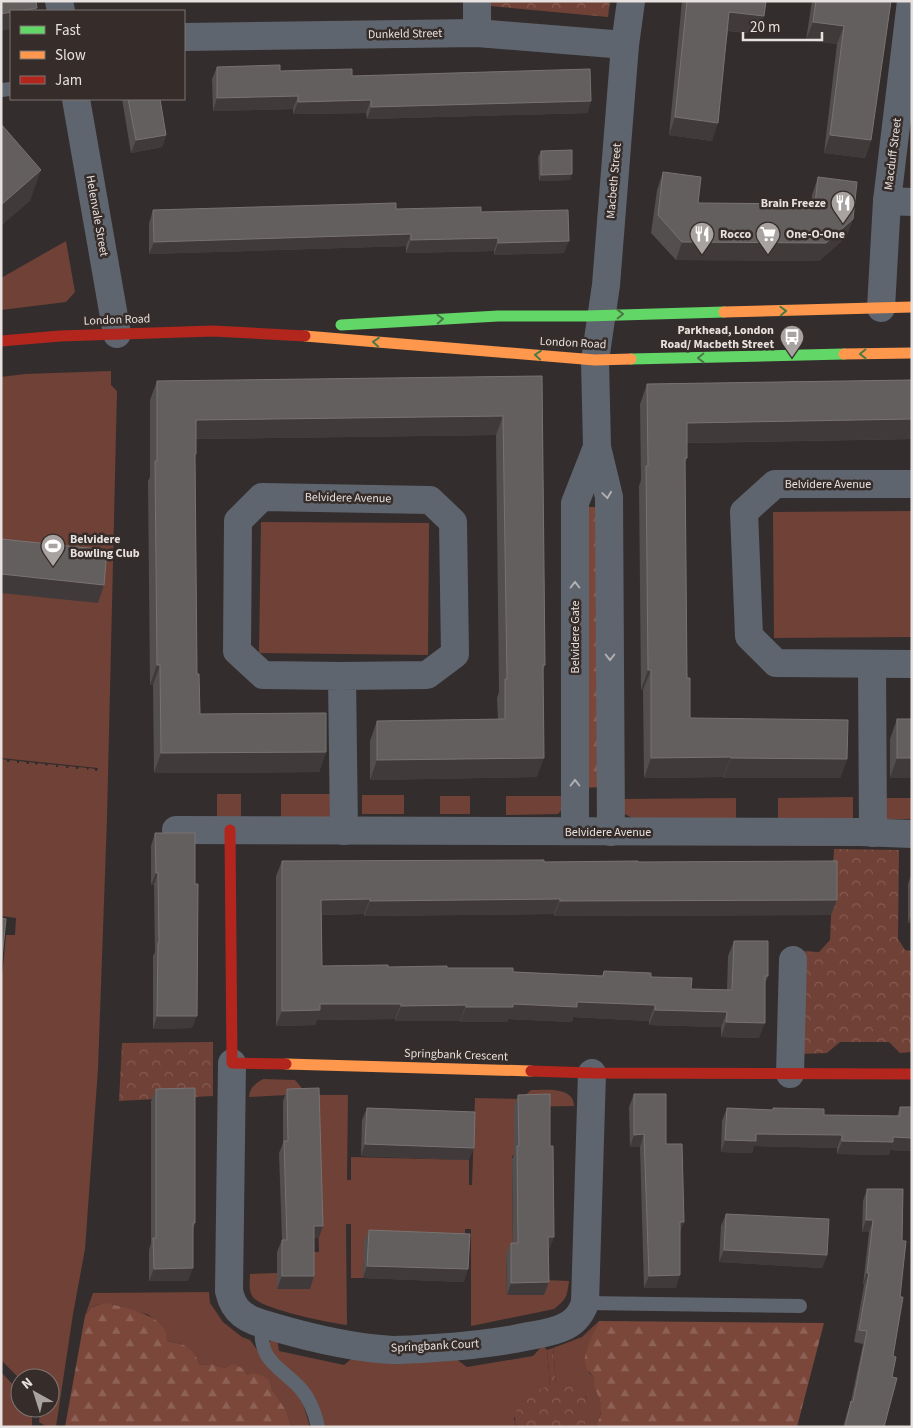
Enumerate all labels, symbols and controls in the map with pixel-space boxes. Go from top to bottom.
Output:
legend [10,10,185,100]
scale bar [743,10,822,42]
text: 20 m [750,17,780,38]
text: Fast [55,20,81,41]
street label: Dunkeld Street [368,25,442,43]
text: Slow [55,45,86,66]
text: Jam [55,70,82,91]
street label: Macduff Street [880,117,906,191]
street label: Macbeth Street [602,143,626,219]
street label: Helenvale Street [81,174,113,258]
restaurant icon: Brain Freeze [830,190,856,224]
place label: Brain Freeze [761,195,826,212]
restaurant icon: Rocco [689,221,715,255]
supermarket icon: One-O-One [755,221,781,255]
place label: Rocco [720,226,751,243]
place label: One-O-One [786,226,845,243]
one-way arrow [779,305,787,316]
one-way arrow [616,309,624,319]
street label: London Road [83,310,151,330]
one-way arrow [436,314,444,325]
place label: Parkhead, London Road/ Macbeth Street [660,322,774,353]
bus stop icon: Parkhead, London Road/ Macbeth Street [779,324,805,358]
street label: London Road [539,333,607,353]
one-way arrow [372,337,380,348]
one-way arrow [859,349,866,359]
one-way arrow [534,350,542,361]
one-way arrow [696,352,704,363]
street label: Belvidere Avenue [785,476,871,493]
street label: Belvidere Avenue [305,489,391,507]
one-way arrow [602,491,612,500]
place label: Belvidere Bowling Club [70,531,140,562]
sports icon: Belvidere Bowling Club [40,533,66,567]
one-way arrow [570,581,580,588]
street label: Belvidere Gate [567,601,584,673]
one-way arrow [605,654,615,662]
one-way arrow [570,778,580,786]
street label: Belvidere Avenue [565,824,651,841]
street label: Springbank Crescent [404,1045,508,1065]
street label: Springbank Court [390,1335,480,1357]
north arrow [10,1368,60,1418]
text: N [18,1373,37,1394]

